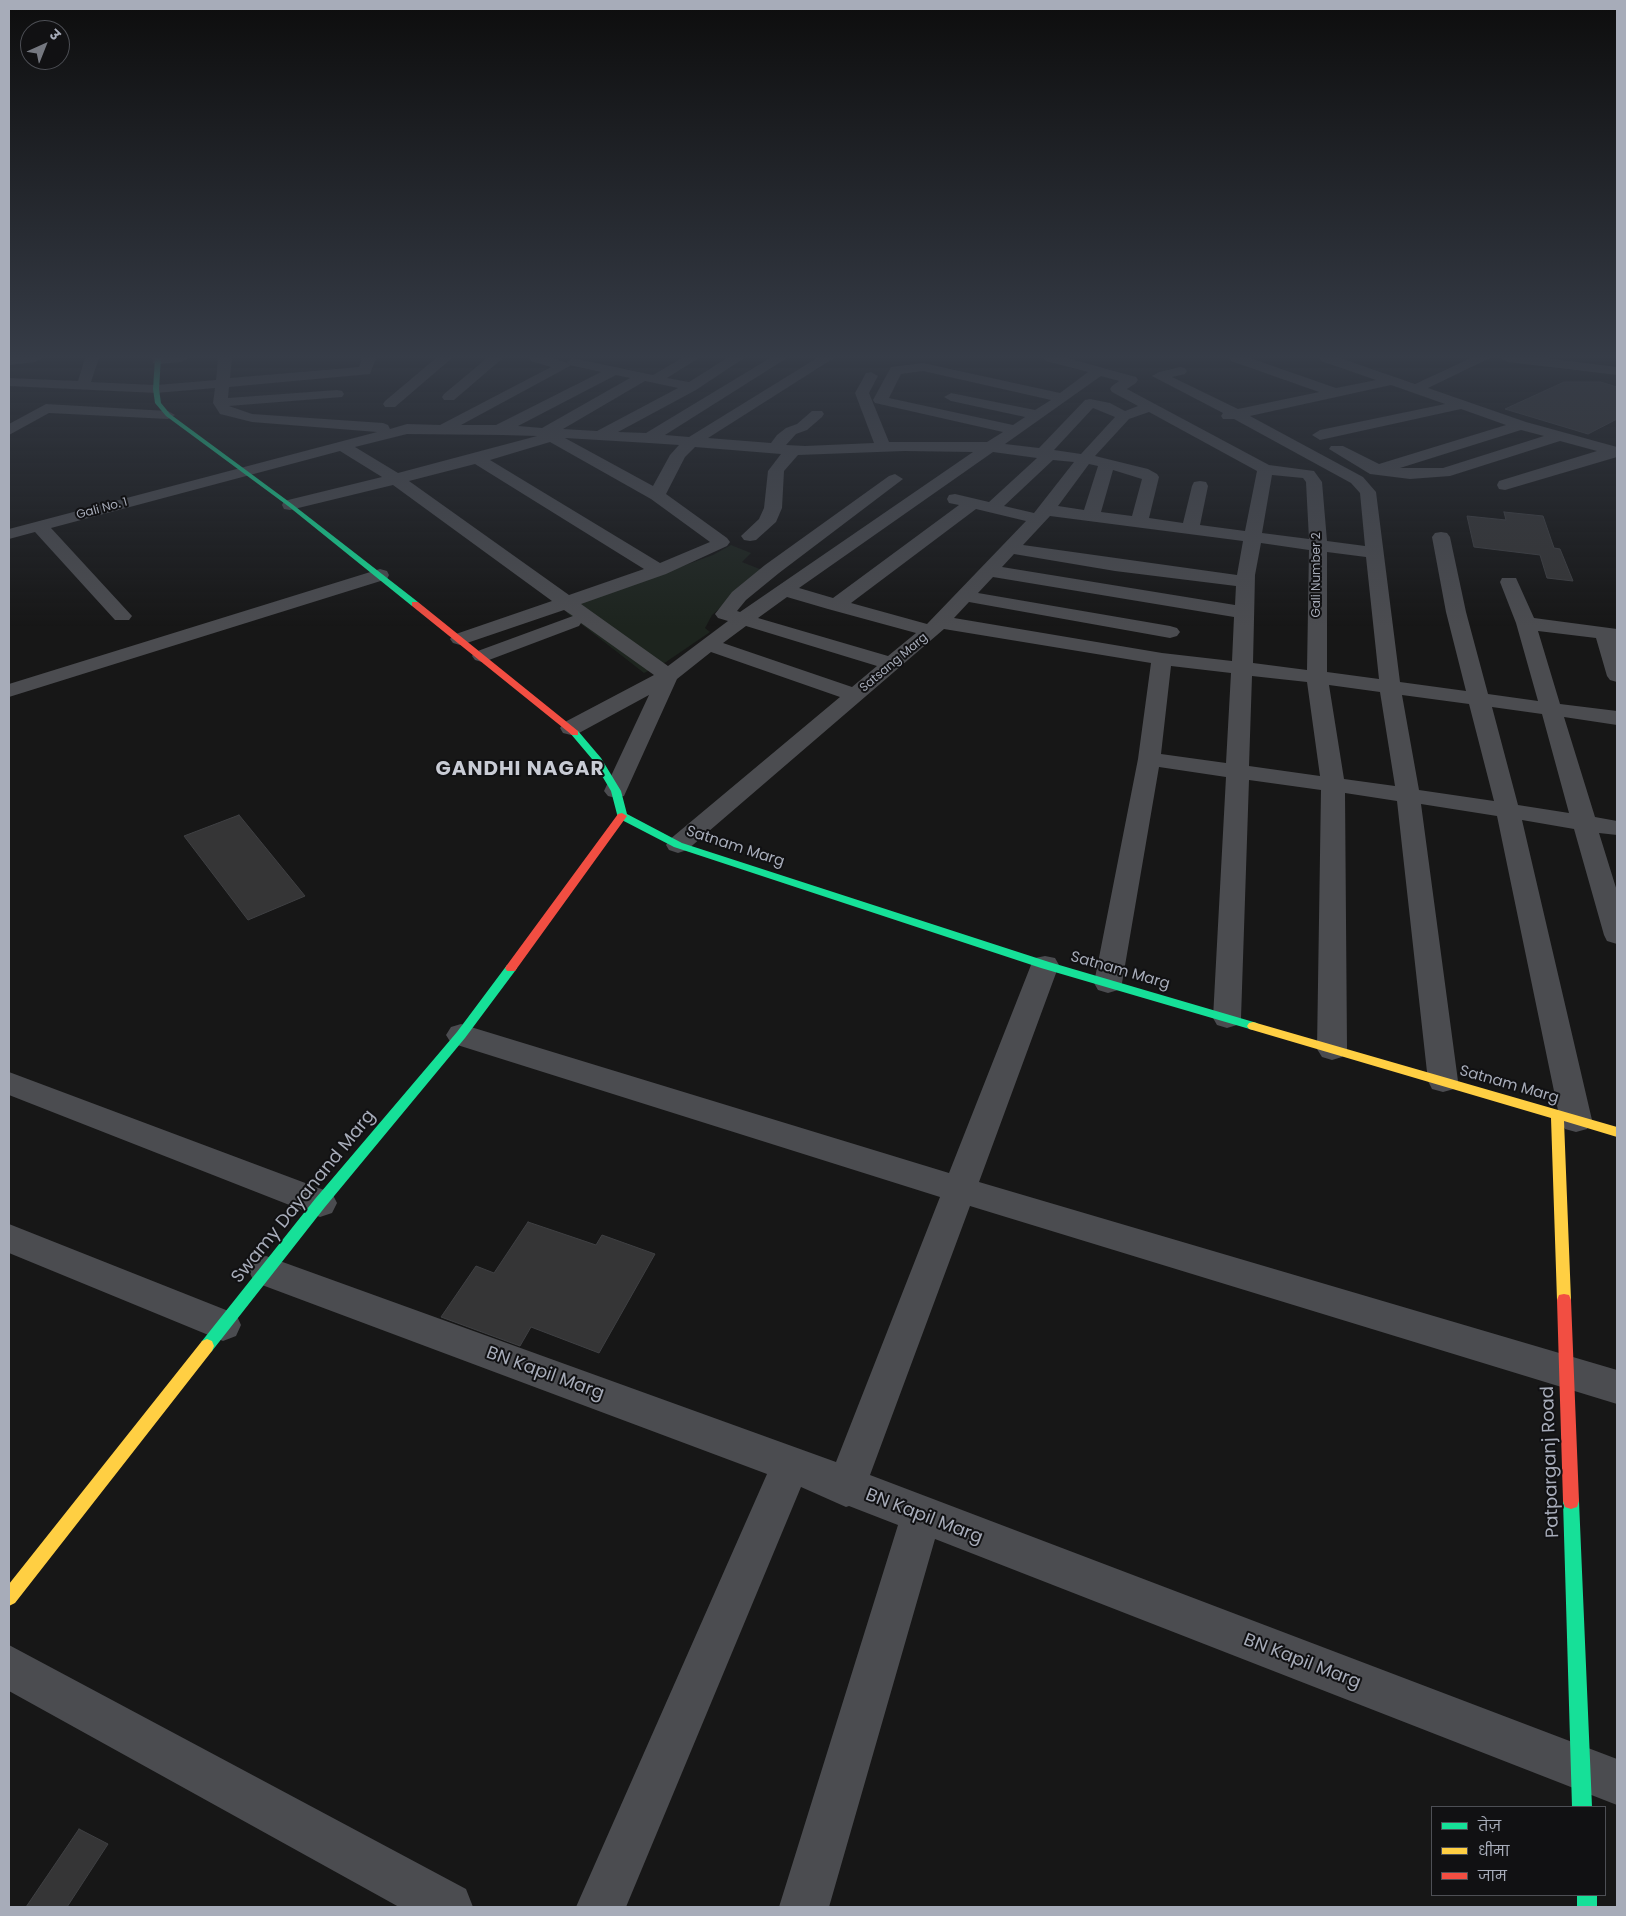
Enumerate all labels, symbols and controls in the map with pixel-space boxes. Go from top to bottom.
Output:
north arrow [20,20,70,70]
text: उ [45,25,65,45]
street label: Gali No. 1 [75,495,129,523]
street label: Gali Number 2 [1310,532,1324,618]
street label: Satsang Marg [857,631,931,695]
district label: GANDHI NAGAR [434,758,606,782]
street label: Satnam Marg [684,823,786,871]
street label: Satnam Marg [1068,948,1172,994]
street label: Satnam Marg [1457,1062,1561,1108]
street label: Swamy Dayanand Marg [227,1106,381,1288]
street label: BN Kapil Marg [483,1343,607,1405]
street label: Patparganj Road [1538,1386,1564,1538]
street label: BN Kapil Marg [862,1485,986,1549]
street label: BN Kapil Marg [1240,1630,1364,1694]
legend [1431,1806,1606,1896]
text: तेज़ [1478,1815,1501,1836]
text: धीमा [1478,1840,1509,1861]
text: जाम [1478,1865,1507,1886]

